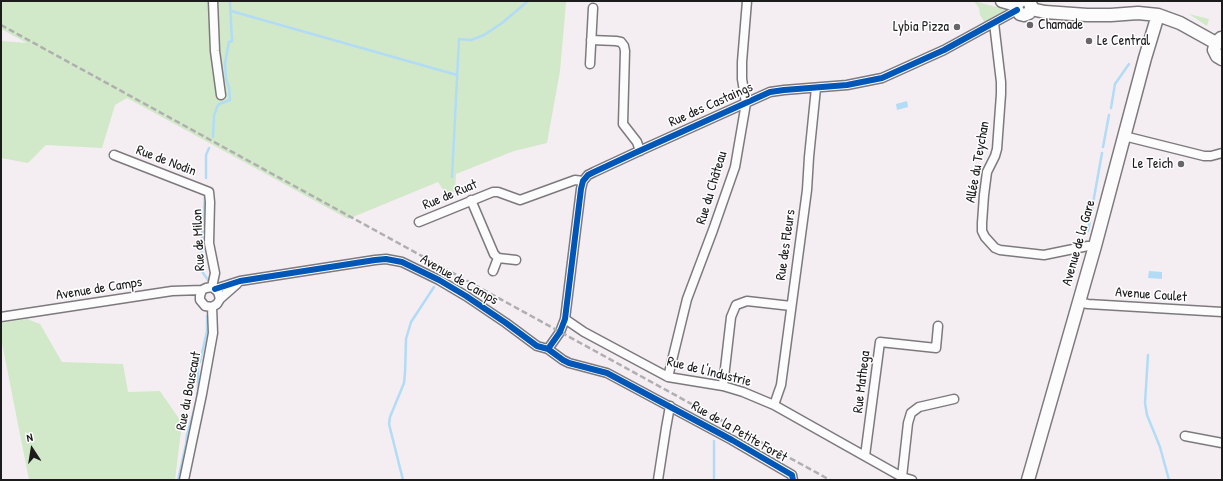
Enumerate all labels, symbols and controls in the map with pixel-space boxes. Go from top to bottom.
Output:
place label: Chamade [1038,17,1083,33]
place label: Lybia Pizza [893,19,949,35]
marker: Chamade [1025,20,1035,30]
marker: Lybia Pizza [952,22,962,32]
place label: Le Central [1097,33,1150,49]
marker: Le Central [1084,36,1094,46]
street label: Rue des Castaings [666,79,756,131]
street label: Allée du Teychan [963,120,993,204]
street label: Rue de Nodin [134,142,198,180]
street label: Rue du Château [693,149,731,227]
place label: Le Teich [1132,156,1173,172]
marker: Le Teich [1176,159,1186,169]
street label: Rue de Ruat [420,176,480,214]
street label: Avenue de la Gare [1059,198,1099,288]
street label: Rue de Milon [189,209,209,271]
street label: Rue des Fleurs [773,209,799,281]
street label: Avenue de Camps [417,251,501,309]
street label: Avenue de Camps [55,274,143,304]
street label: Avenue Coulet [1115,284,1187,306]
street label: Rue du Bouscaut [173,350,205,432]
street label: Rue Mathega [850,350,874,414]
street label: Rue de l'Industrie [665,353,753,391]
street label: Rue de la Petite Forêt [688,398,790,466]
north arrow [12,429,52,469]
text: N [25,430,34,445]

